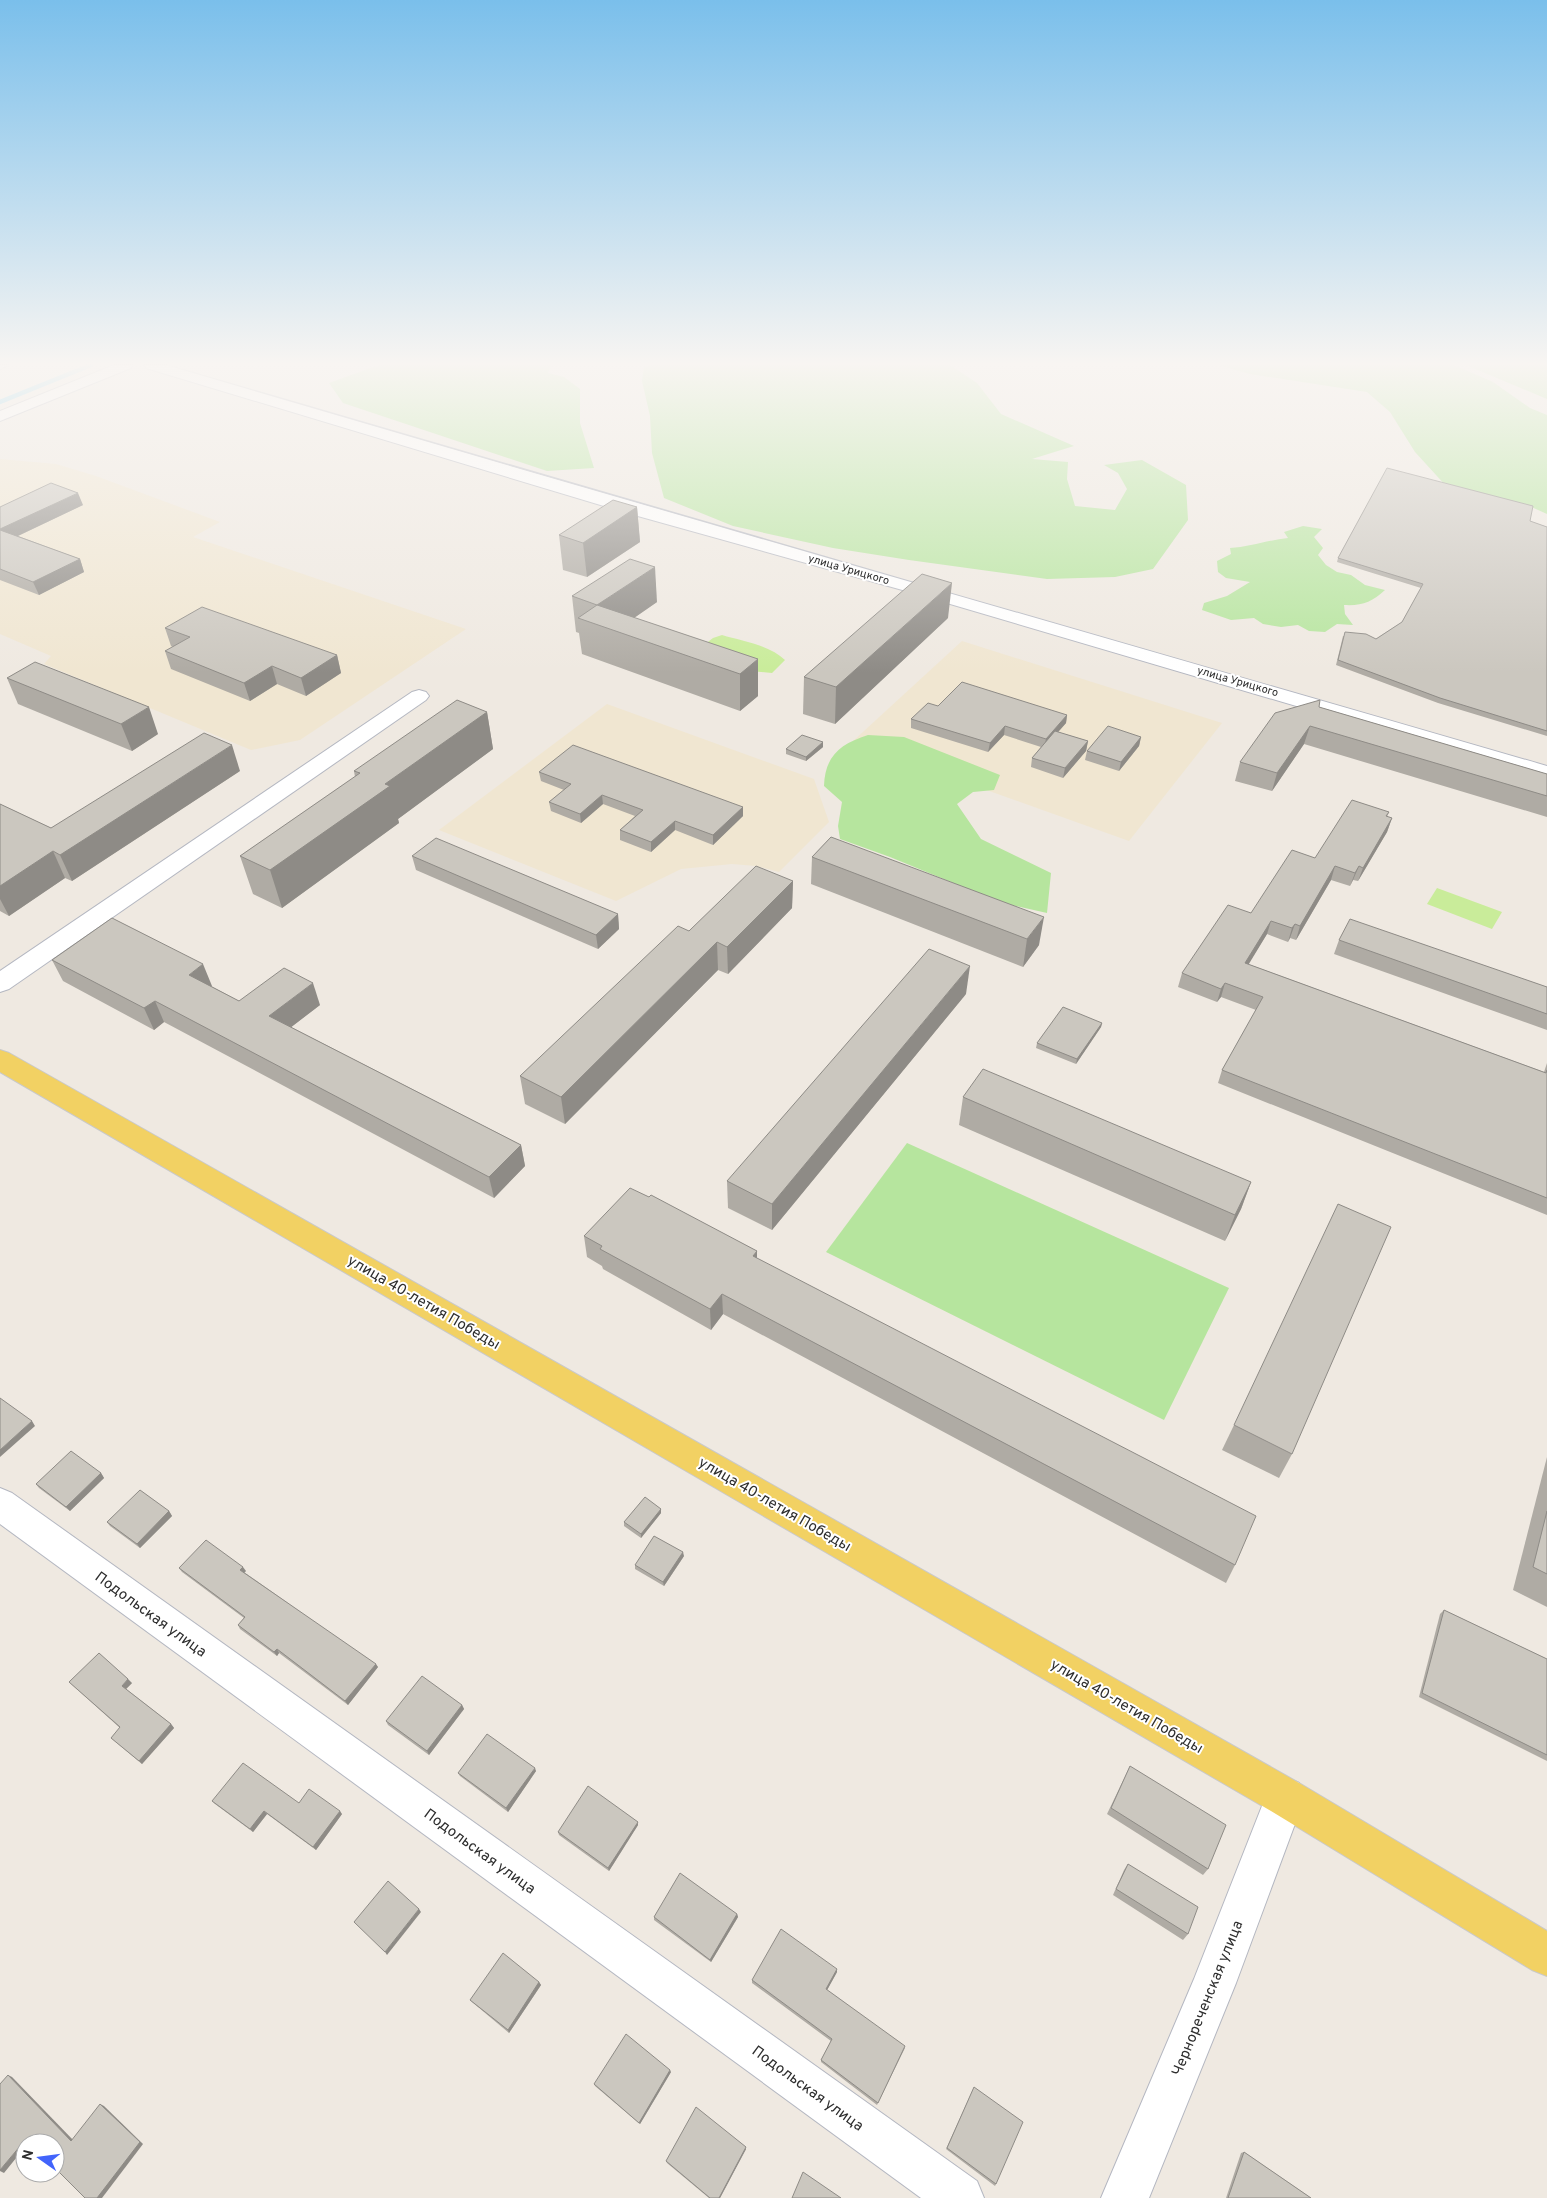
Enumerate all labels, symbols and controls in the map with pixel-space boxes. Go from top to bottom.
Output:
street label: улица Урицкого [806,552,891,588]
street label: улица Урицкого [1195,664,1280,700]
street label: улица 40-летия Победы [344,1252,503,1355]
street label: улица 40-летия Победы [695,1454,854,1557]
street label: Подольская улица [91,1568,210,1662]
street label: улица 40-летия Победы [1047,1656,1206,1759]
street label: Подольская улица [420,1805,539,1899]
street label: Чернореченская улица [1168,1918,1248,2079]
street label: Подольская улица [748,2042,867,2136]
north arrow [15,2133,65,2183]
text: N [19,2148,38,2162]

